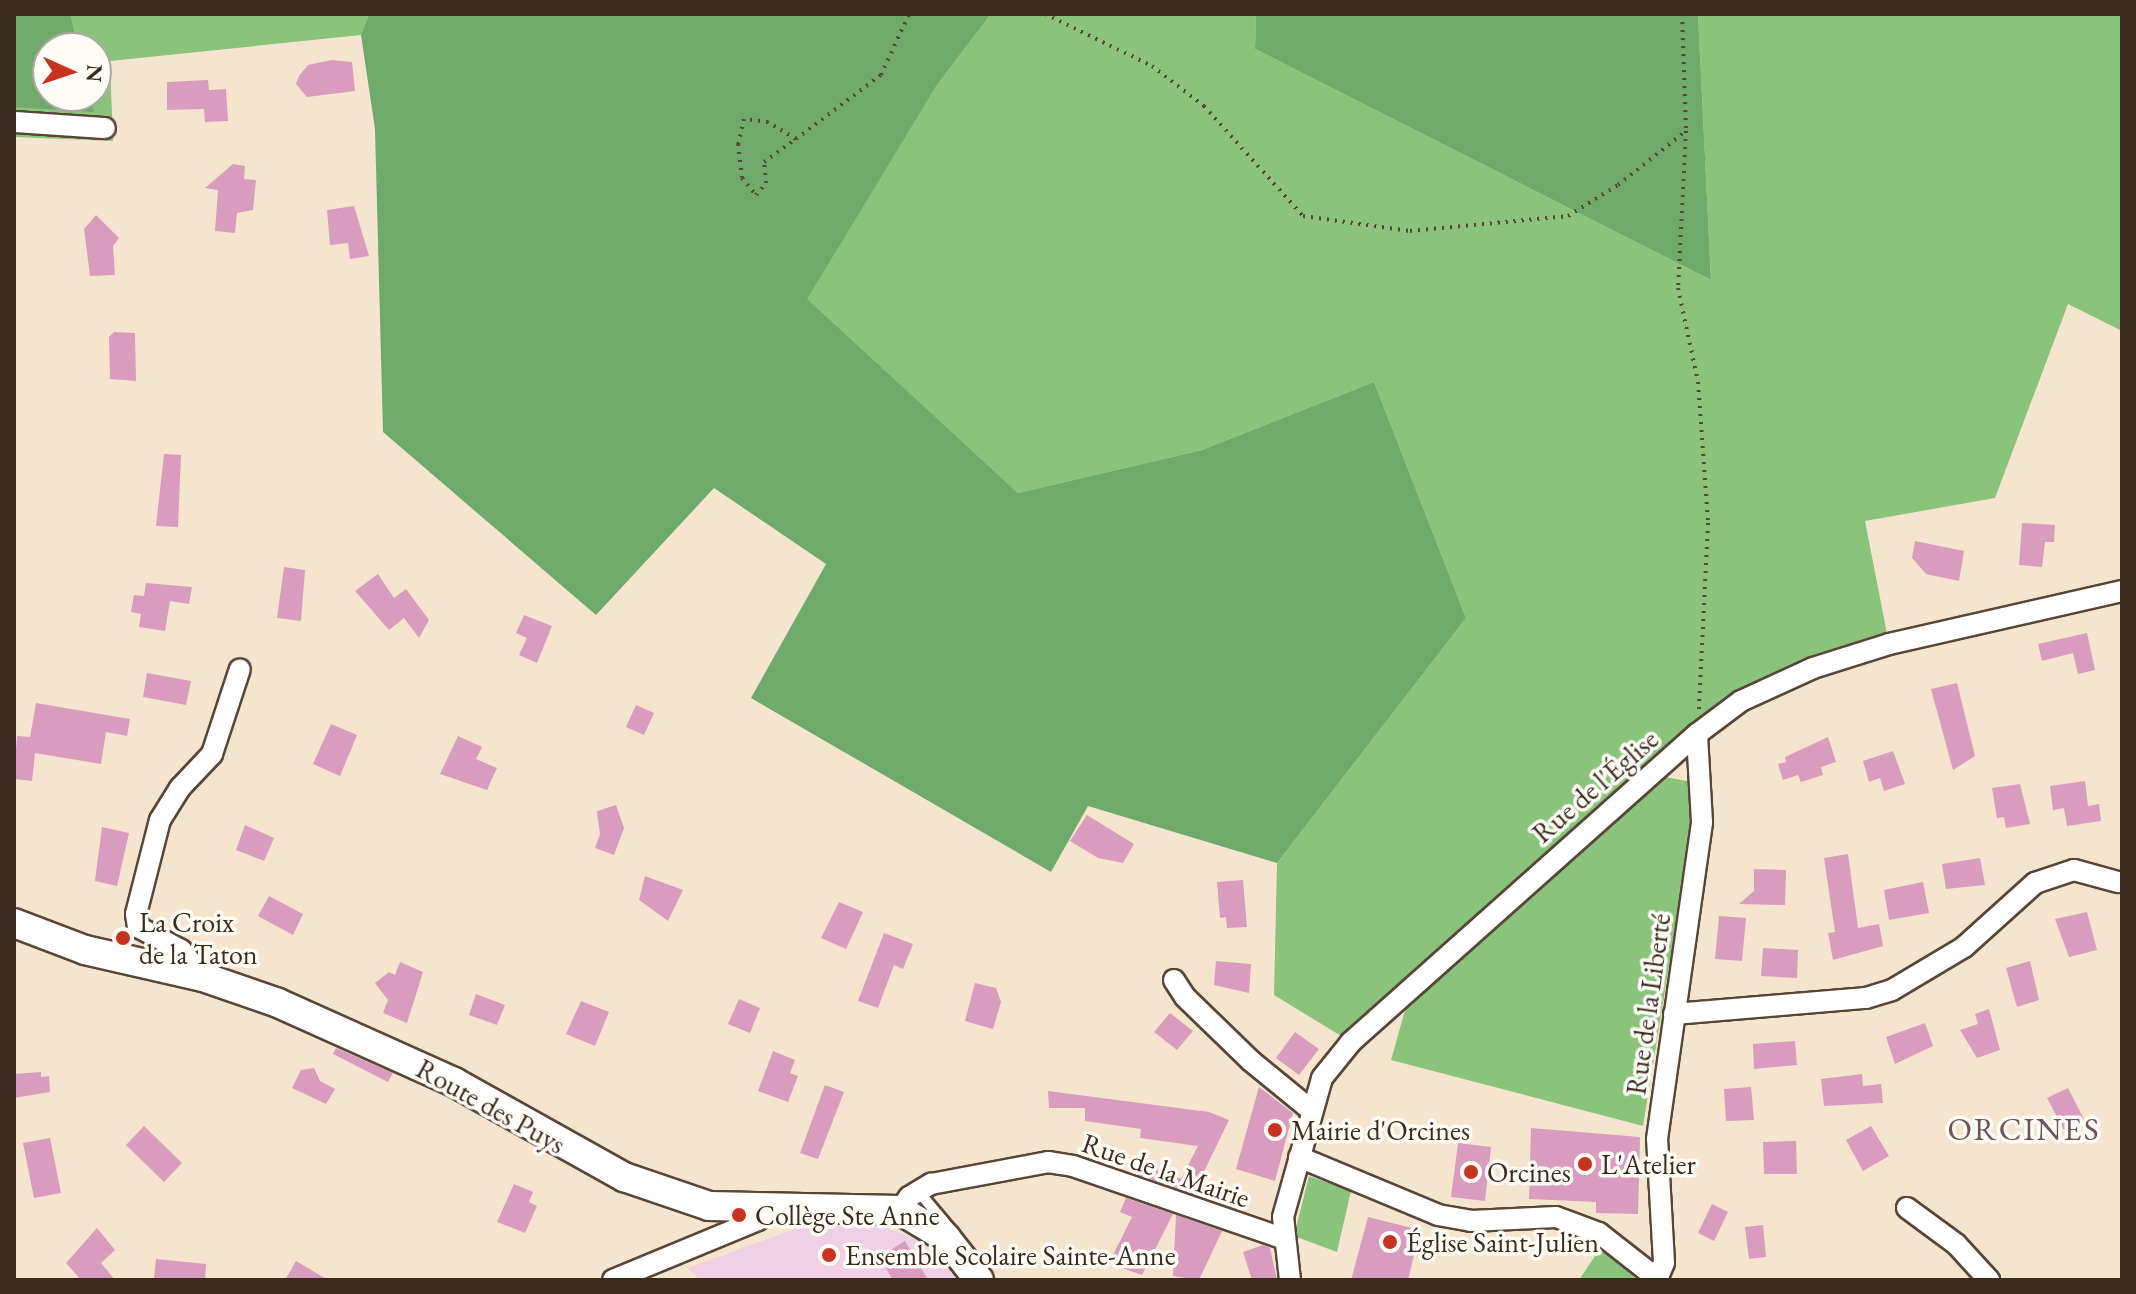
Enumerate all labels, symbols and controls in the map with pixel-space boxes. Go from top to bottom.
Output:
north arrow [32,32,112,112]
text: N [80,64,109,83]
street label: Rue de l'Église [1525,722,1665,850]
place label: La Croix de la Taton [139,905,258,971]
street label: Rue de la Liberté [1619,911,1677,1097]
marker: La Croix de la Taton [114,929,132,947]
street label: Route des Puys [411,1051,571,1161]
district label: ORCINES [1947,1110,2101,1148]
place label: Mairie d'Orcines [1291,1113,1470,1147]
marker: Mairie d'Orcines [1266,1121,1284,1139]
street label: Rue de la Mairie [1078,1126,1254,1214]
place label: L'Atelier [1601,1147,1696,1181]
place label: Orcines [1487,1155,1571,1189]
marker: L'Atelier [1576,1155,1594,1173]
marker: Orcines [1462,1163,1480,1181]
place label: Collège Ste Anne [755,1198,940,1232]
marker: Collège Ste Anne [730,1206,748,1224]
place label: Église Saint-Julien [1406,1225,1599,1259]
marker: Église Saint-Julien [1381,1233,1399,1251]
place label: Ensemble Scolaire Sainte-Anne [845,1238,1176,1272]
marker: Ensemble Scolaire Sainte-Anne [820,1246,838,1264]

